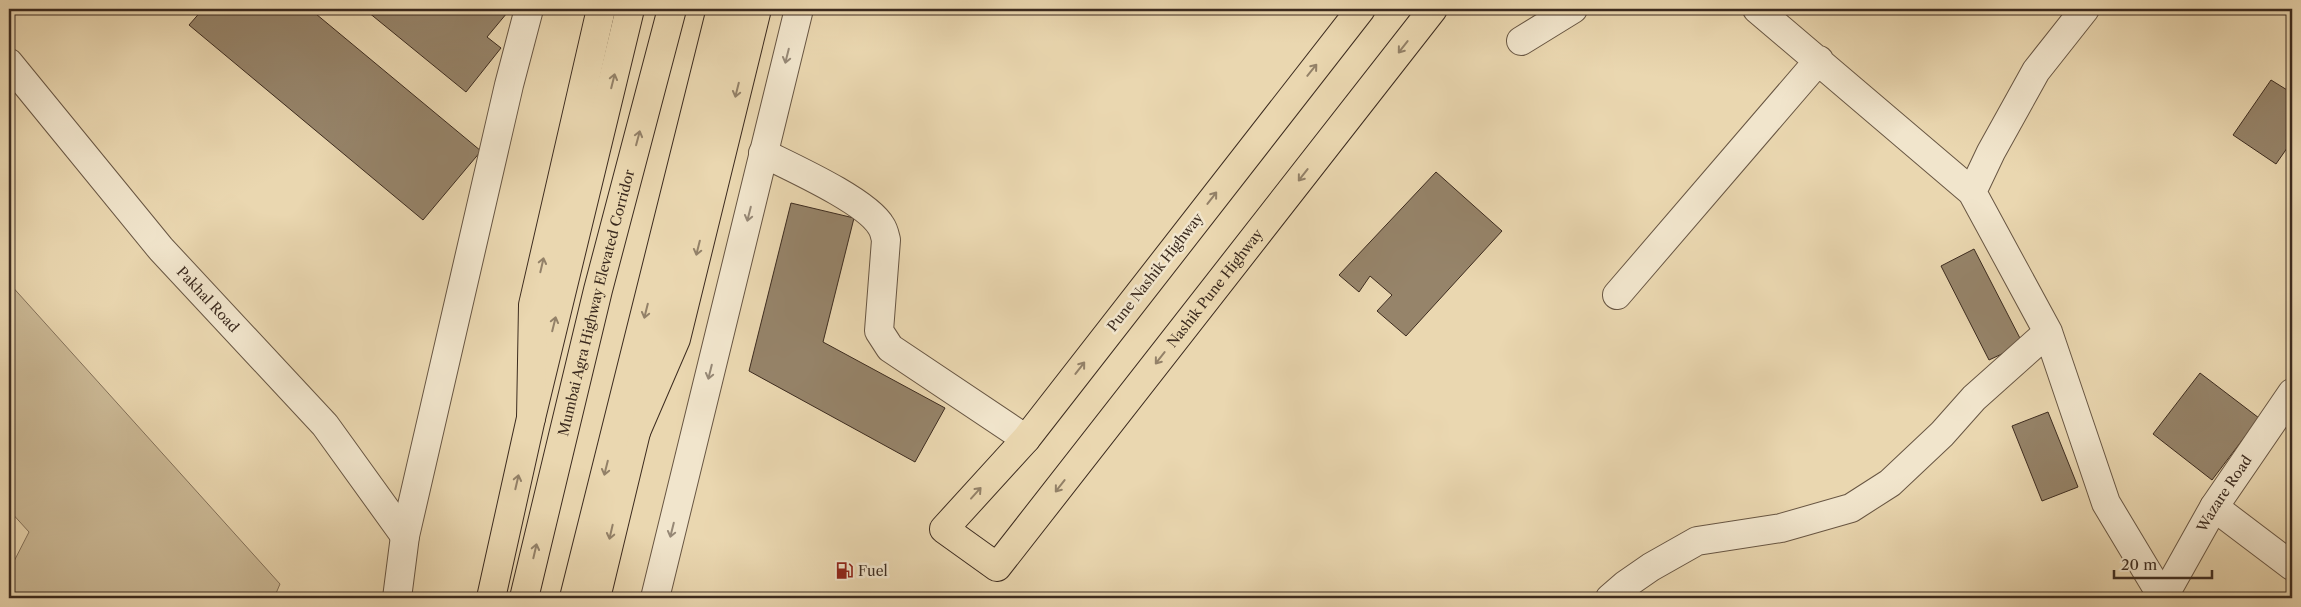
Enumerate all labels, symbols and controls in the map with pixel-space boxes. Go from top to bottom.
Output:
one-way arrow [1398,40,1409,53]
one-way arrow [782,48,791,64]
one-way arrow [1307,64,1318,77]
one-way arrow [609,74,618,90]
one-way arrow [732,82,741,98]
one-way arrow [634,131,643,147]
street label: Mumbai Agra Highway Elevated Corridor [554,167,638,438]
one-way arrow [1298,168,1308,182]
one-way arrow [1206,192,1217,205]
one-way arrow [744,205,753,221]
street label: Pune Nashik Highway [1103,209,1207,335]
street label: Nashik Pune Highway [1163,225,1267,351]
one-way arrow [693,239,702,255]
one-way arrow [538,258,547,274]
street label: Pakhal Road [173,263,243,336]
one-way arrow [641,302,650,318]
one-way arrow [550,317,559,333]
one-way arrow [1155,351,1165,365]
one-way arrow [1075,362,1086,375]
one-way arrow [705,363,714,379]
street label: Wazare Road [2192,451,2256,536]
one-way arrow [601,460,610,476]
one-way arrow [513,475,522,491]
one-way arrow [1054,479,1065,492]
one-way arrow [971,487,982,500]
one-way arrow [667,521,676,537]
one-way arrow [606,524,615,540]
one-way arrow [531,543,540,559]
scale bar [2114,547,2211,579]
text: 20 m [2121,555,2157,574]
fuel station icon: Fuel [834,561,854,581]
place label: Fuel [858,562,888,580]

